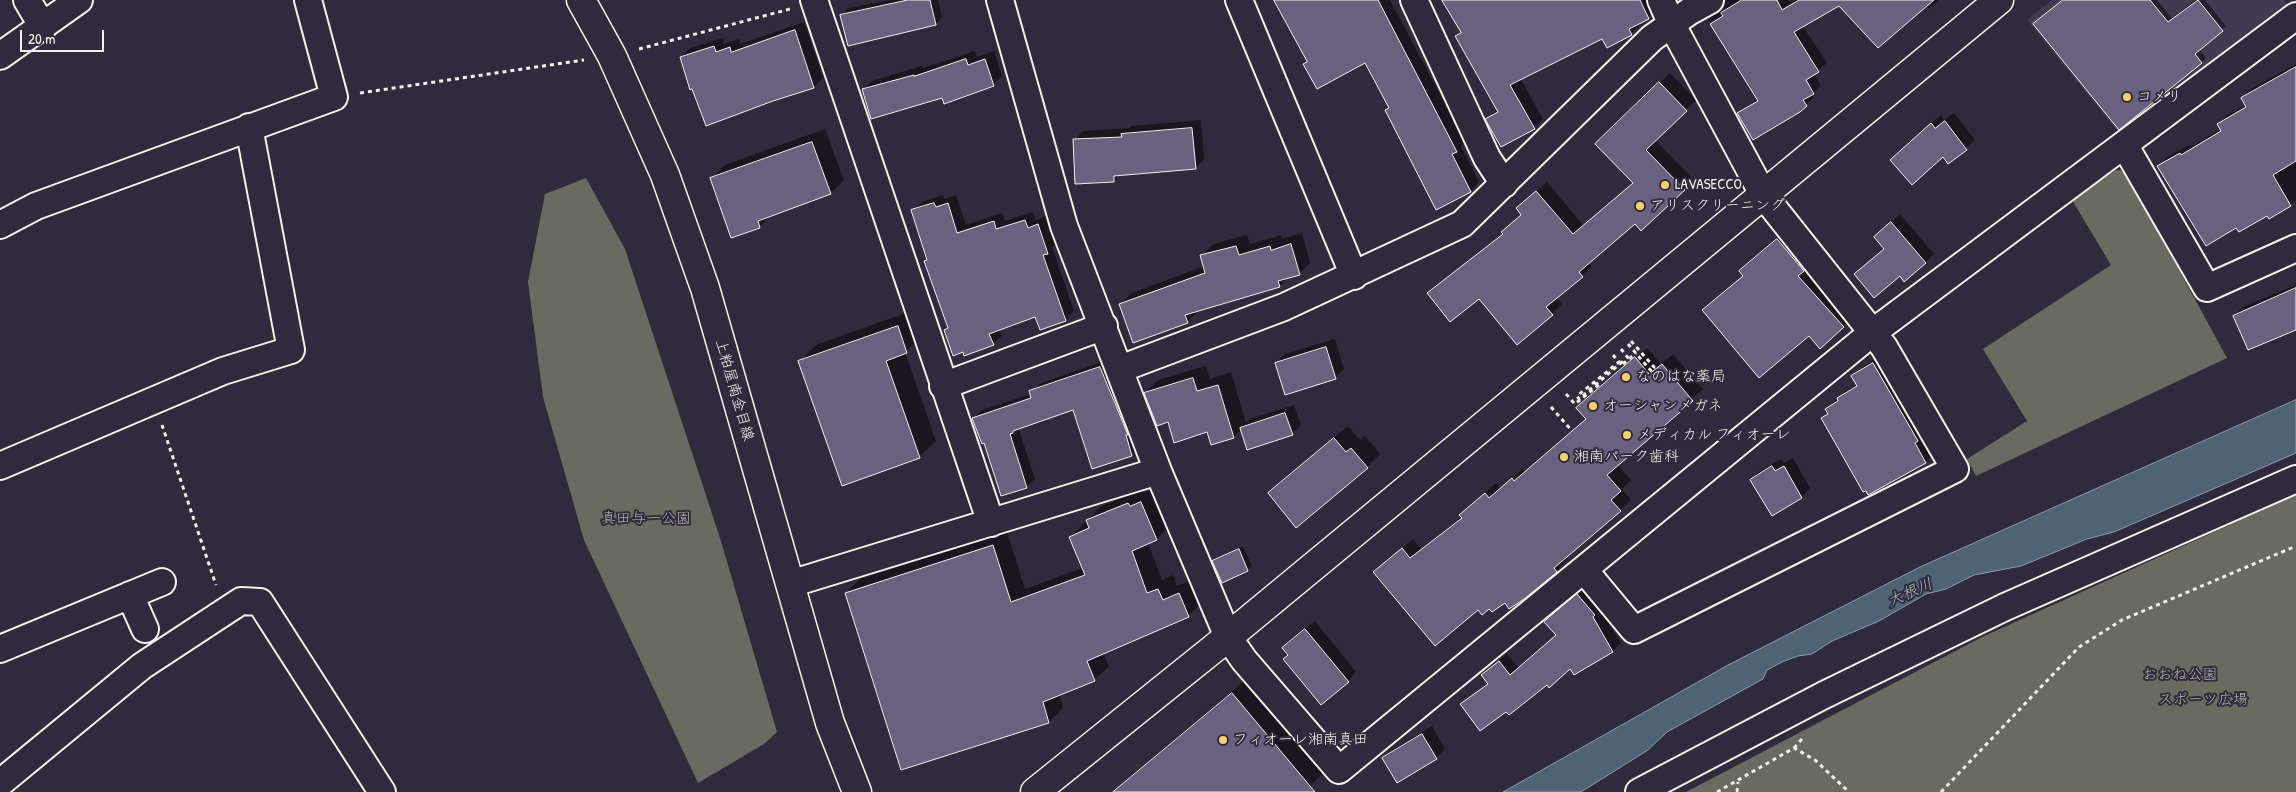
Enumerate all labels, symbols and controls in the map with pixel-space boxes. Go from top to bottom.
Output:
scale bar [22,20,106,52]
text: 20 m [28,28,55,49]
place label: コメリ [2137,88,2182,106]
marker: コメリ [2121,91,2133,103]
place label: LAVASECCO [1675,176,1742,194]
marker: LAVASECCO [1659,179,1671,191]
place label: アリスクリーニング [1650,197,1785,215]
marker: アリスクリーニング [1634,200,1646,212]
street label: 上粕屋南金目線 [711,337,757,443]
place label: なのはな薬局 [1636,368,1726,386]
marker: なのはな薬局 [1620,371,1632,383]
place label: オーシャンメガネ [1603,397,1723,415]
marker: オーシャンメガネ [1587,400,1599,412]
place label: メディカル フィオーレ [1637,426,1790,444]
marker: メディカル フィオーレ [1621,429,1633,441]
place label: 湘南パーク歯科 [1574,448,1679,466]
marker: 湘南パーク歯科 [1558,451,1570,463]
park label: 真田与一公園 [601,510,691,528]
water label: 大根川 [1884,574,1936,612]
park label: おおね公園 [2143,666,2217,684]
park label: スポーツ広場 [2158,691,2248,709]
place label: フィオーレ湘南真田 [1233,731,1368,749]
marker: フィオーレ湘南真田 [1217,734,1229,746]

